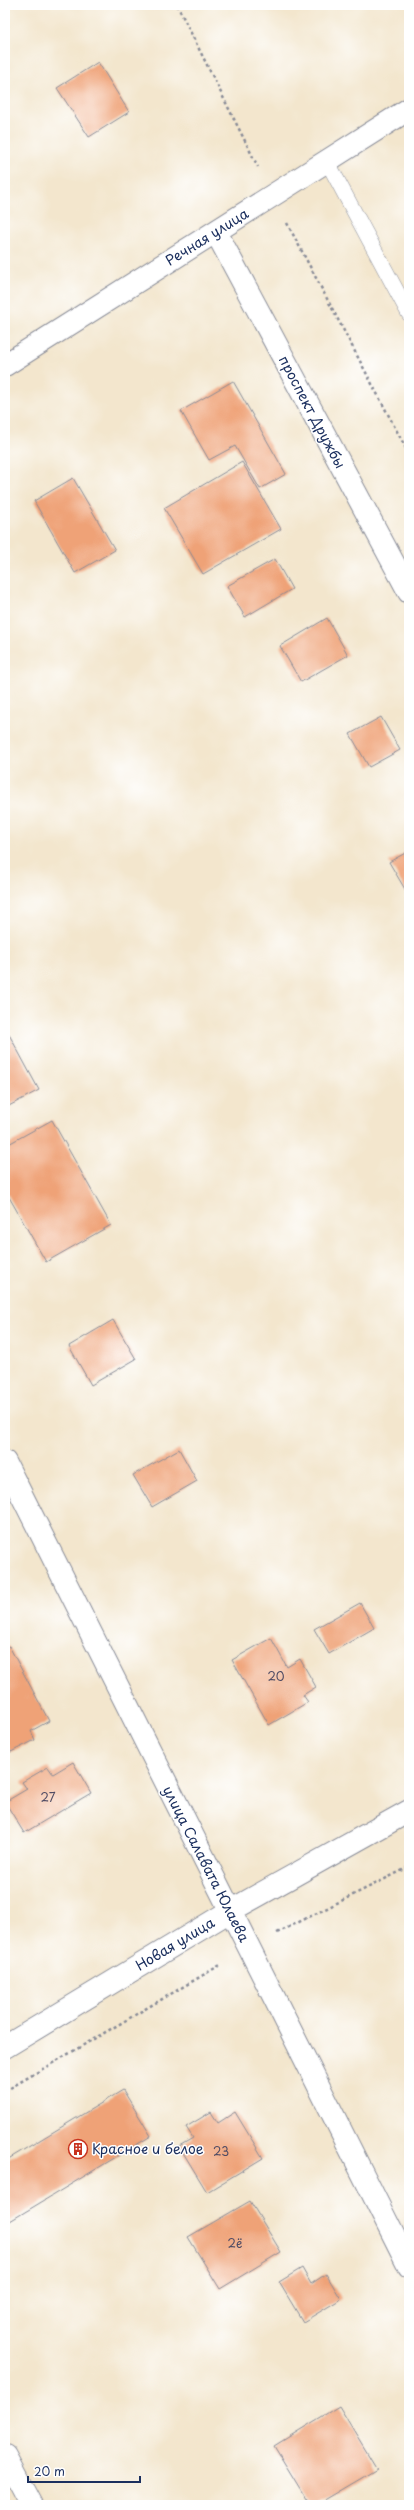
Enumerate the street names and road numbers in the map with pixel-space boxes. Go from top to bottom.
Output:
street label: Речная улица [161,203,253,271]
street label: проспект Дружбы [274,352,351,472]
street label: улица Салавата Юлаева [158,1782,255,1946]
street label: Новая улица [131,1912,219,1976]

